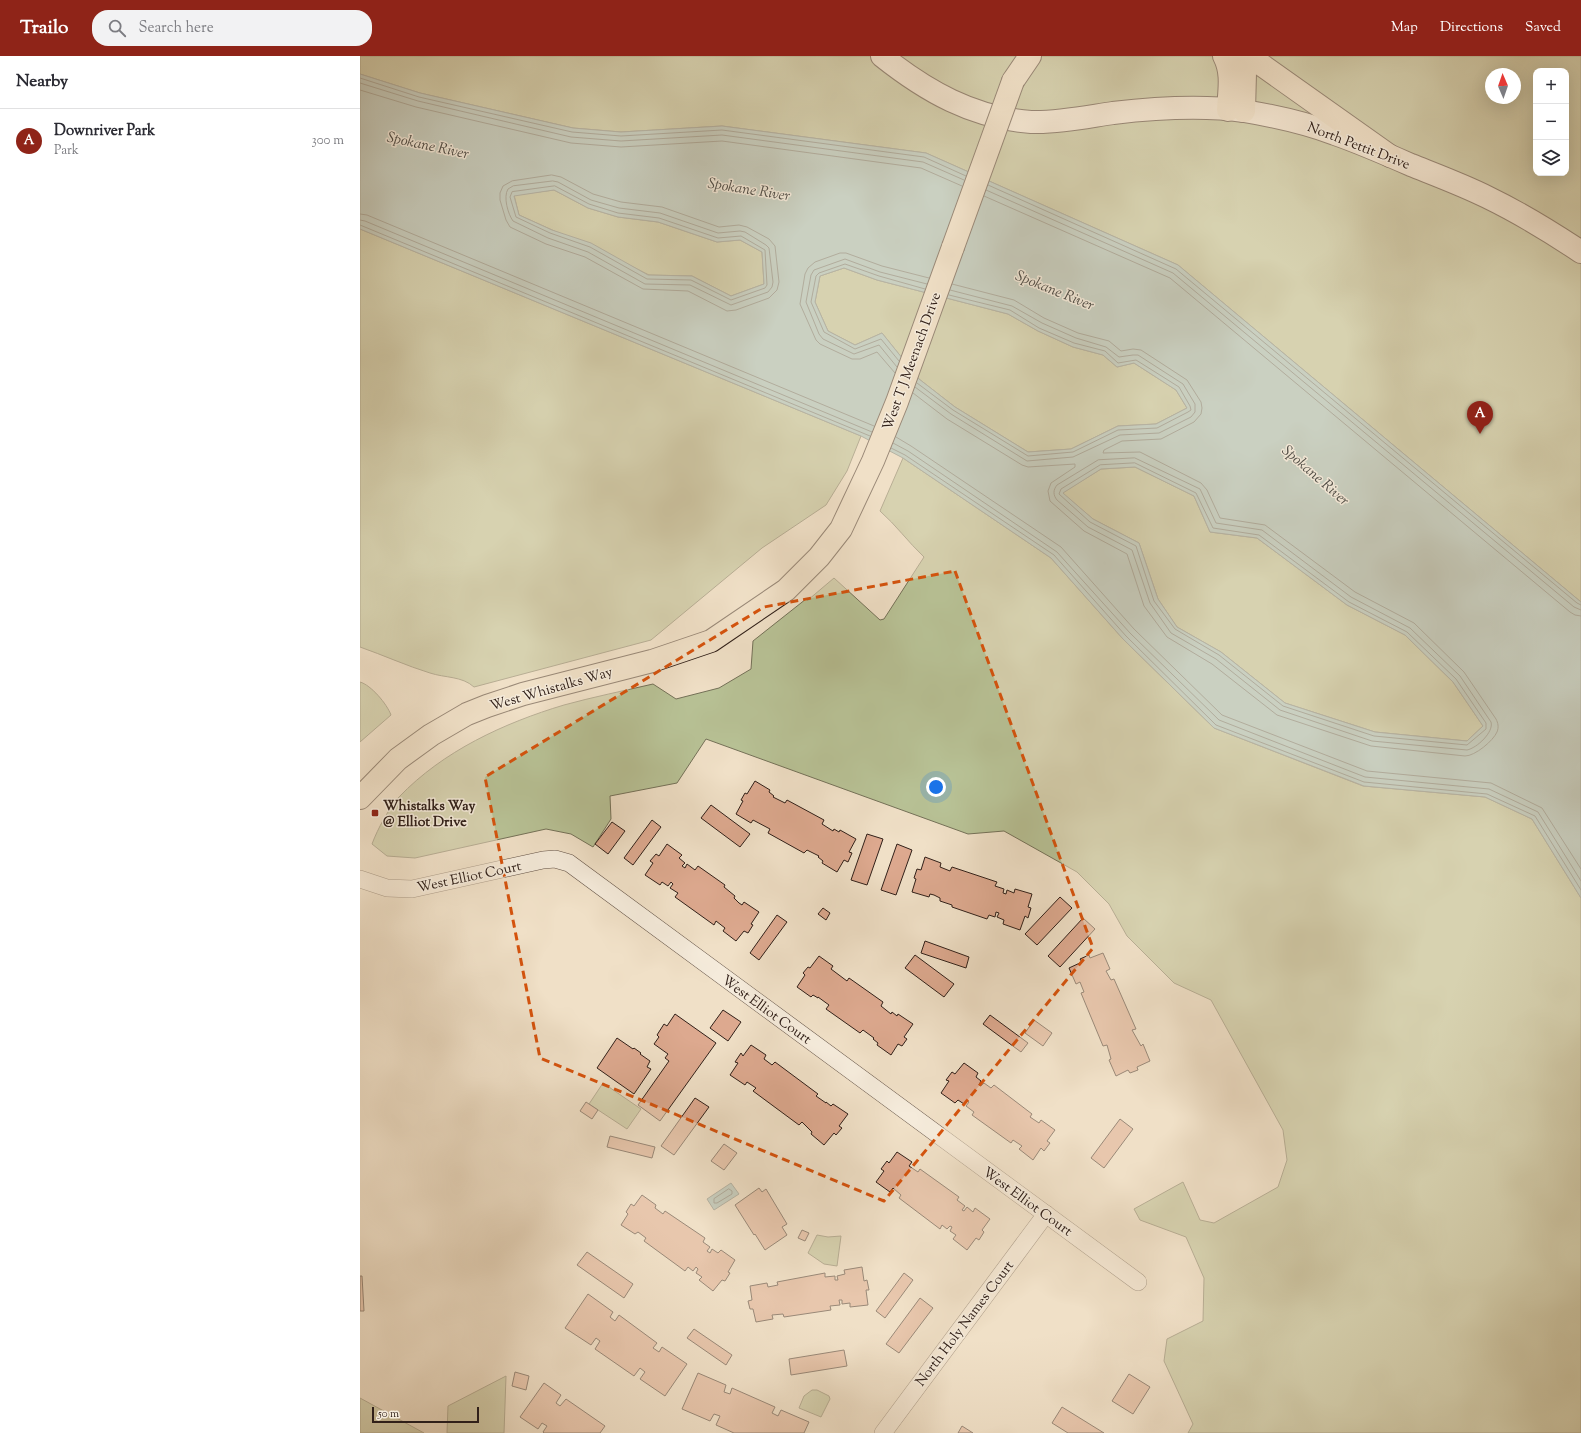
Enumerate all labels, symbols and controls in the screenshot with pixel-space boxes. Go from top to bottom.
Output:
search box [92,10,372,46]
text: Trailo [20,15,68,42]
icon: search [106,17,128,39]
text: Search here [138,18,214,39]
text: Map [1391,18,1418,38]
text: Directions [1440,18,1503,38]
text: Saved [1525,18,1561,38]
north arrow [1485,68,1521,104]
map controls [1533,68,1569,176]
button: + [1533,68,1569,104]
text: Nearby [16,70,68,94]
button: − [1533,104,1569,140]
street label: North Pettit Drive [1304,118,1413,176]
text: Downriver Park [54,121,155,142]
water label: Spokane River [385,128,471,166]
text: A [24,132,34,150]
text: 300 m [312,132,344,150]
button: layers [1533,140,1569,176]
text: Park [54,142,79,160]
water label: Spokane River [706,174,792,207]
water label: Spokane River [1012,266,1098,317]
street label: West T J Meenach Drive [879,290,947,433]
pin: A [1467,401,1493,434]
water label: Spokane River [1277,441,1354,512]
street label: West Whistalks Way [488,663,615,717]
your location [926,777,946,797]
place label: Whistalks Way @ Elliot Drive [383,797,476,833]
marker: Whistalks Way @ Elliot Drive [370,808,380,818]
street label: West Elliot Court [415,857,524,899]
street label: West Elliot Court [717,971,815,1050]
street label: West Elliot Court [978,1163,1076,1242]
street label: North Holy Names Court [912,1257,1020,1391]
scale bar [372,1405,479,1424]
text: 50 m [378,1406,399,1422]

